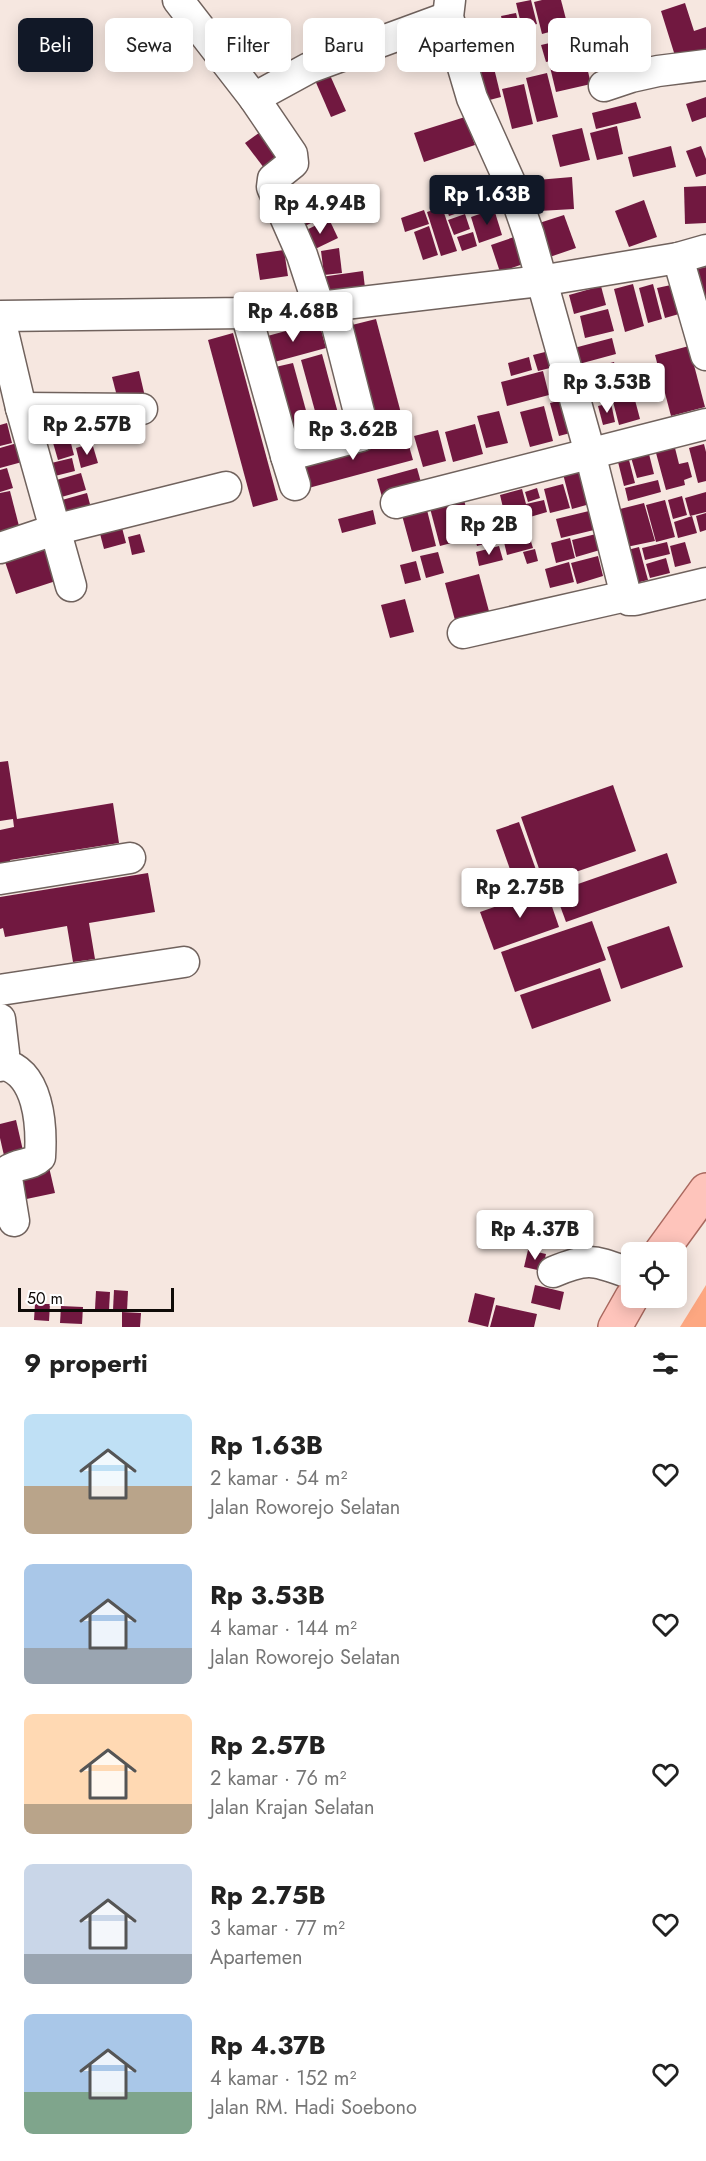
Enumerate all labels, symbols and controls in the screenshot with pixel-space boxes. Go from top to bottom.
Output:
chip: Beli [18,18,93,72]
chip: Sewa [105,18,193,72]
chip: Filter [205,18,291,72]
chip: Baru [303,18,385,72]
chip: Apartemen [397,18,536,72]
chip: Rumah [548,18,651,72]
pin: Rp 1.63B [425,175,549,226]
text: Rp 1.63B [444,180,530,209]
pin: Rp 4.94B [258,184,382,235]
text: Rp 4.94B [274,189,366,218]
pin: Rp 4.68B [231,292,355,343]
text: Rp 4.68B [248,297,338,326]
pin: Rp 3.53B [545,363,669,414]
text: Rp 3.53B [563,368,651,397]
pin: Rp 2.57B [25,405,149,456]
text: Rp 2.57B [42,410,132,439]
pin: Rp 3.62B [291,410,415,461]
text: Rp 3.62B [308,415,398,444]
pin: Rp 2B [447,505,531,556]
text: Rp 2B [460,510,518,539]
pin: Rp 2.75B [458,868,582,919]
text: Rp 2.75B [475,873,565,902]
pin: Rp 4.37B [473,1210,597,1261]
text: Rp 4.37B [490,1215,580,1244]
map controls [621,1242,687,1308]
button: locate [621,1242,687,1308]
scale bar [18,1285,174,1312]
text: 50 m [27,1287,63,1310]
text: 9 properti [24,1344,148,1382]
icon: filters [649,1347,682,1380]
text: Rp 1.63B [210,1426,323,1464]
icon: home [72,1438,144,1510]
icon: heart [649,1458,682,1491]
text: 2 kamar · 54 m² [210,1464,347,1493]
text: Jalan Roworejo Selatan [210,1493,400,1522]
text: Rp 3.53B [210,1576,325,1614]
icon: home [72,1588,144,1660]
icon: heart [649,1608,682,1641]
text: 4 kamar · 144 m² [210,1614,357,1643]
text: Jalan Roworejo Selatan [210,1643,400,1672]
text: Rp 2.57B [210,1726,326,1764]
icon: home [72,1738,144,1810]
icon: heart [649,1758,682,1791]
text: 2 kamar · 76 m² [210,1764,346,1793]
text: Jalan Krajan Selatan [210,1793,374,1822]
text: Rp 2.75B [210,1876,326,1914]
icon: home [72,1888,144,1960]
icon: heart [649,1908,682,1941]
text: 3 kamar · 77 m² [210,1914,345,1943]
text: Apartemen [210,1943,303,1972]
text: Rp 4.37B [210,2026,326,2064]
icon: home [72,2038,144,2110]
icon: heart [649,2058,682,2091]
text: 4 kamar · 152 m² [210,2064,356,2093]
text: Jalan RM. Hadi Soebono [210,2093,417,2122]

